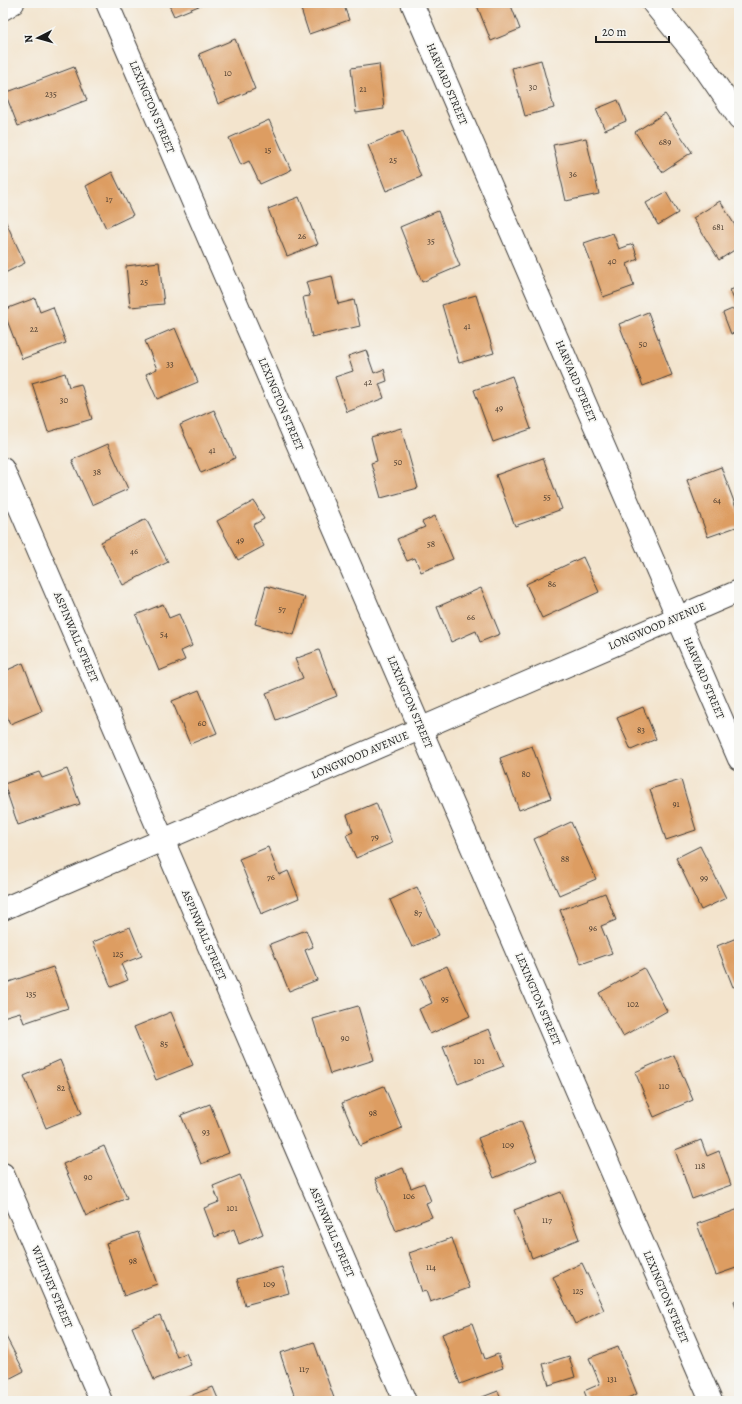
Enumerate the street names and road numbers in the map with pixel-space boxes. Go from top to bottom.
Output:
street label: HARVARD STREET [423,41,471,127]
street label: LEXINGTON STREET [126,58,178,156]
street label: HARVARD STREET [552,338,600,424]
street label: LEXINGTON STREET [255,355,307,453]
street label: ASPINWALL STREET [50,588,102,685]
street label: LONGWOOD AVENUE [606,599,708,653]
street label: HARVARD STREET [680,635,728,721]
street label: LEXINGTON STREET [384,653,436,751]
street label: LONGWOOD AVENUE [309,728,411,782]
street label: ASPINWALL STREET [178,886,230,983]
street label: LEXINGTON STREET [512,950,564,1048]
street label: ASPINWALL STREET [306,1183,358,1280]
street label: WHITNEY STREET [28,1243,76,1330]
street label: LEXINGTON STREET [640,1248,692,1346]

